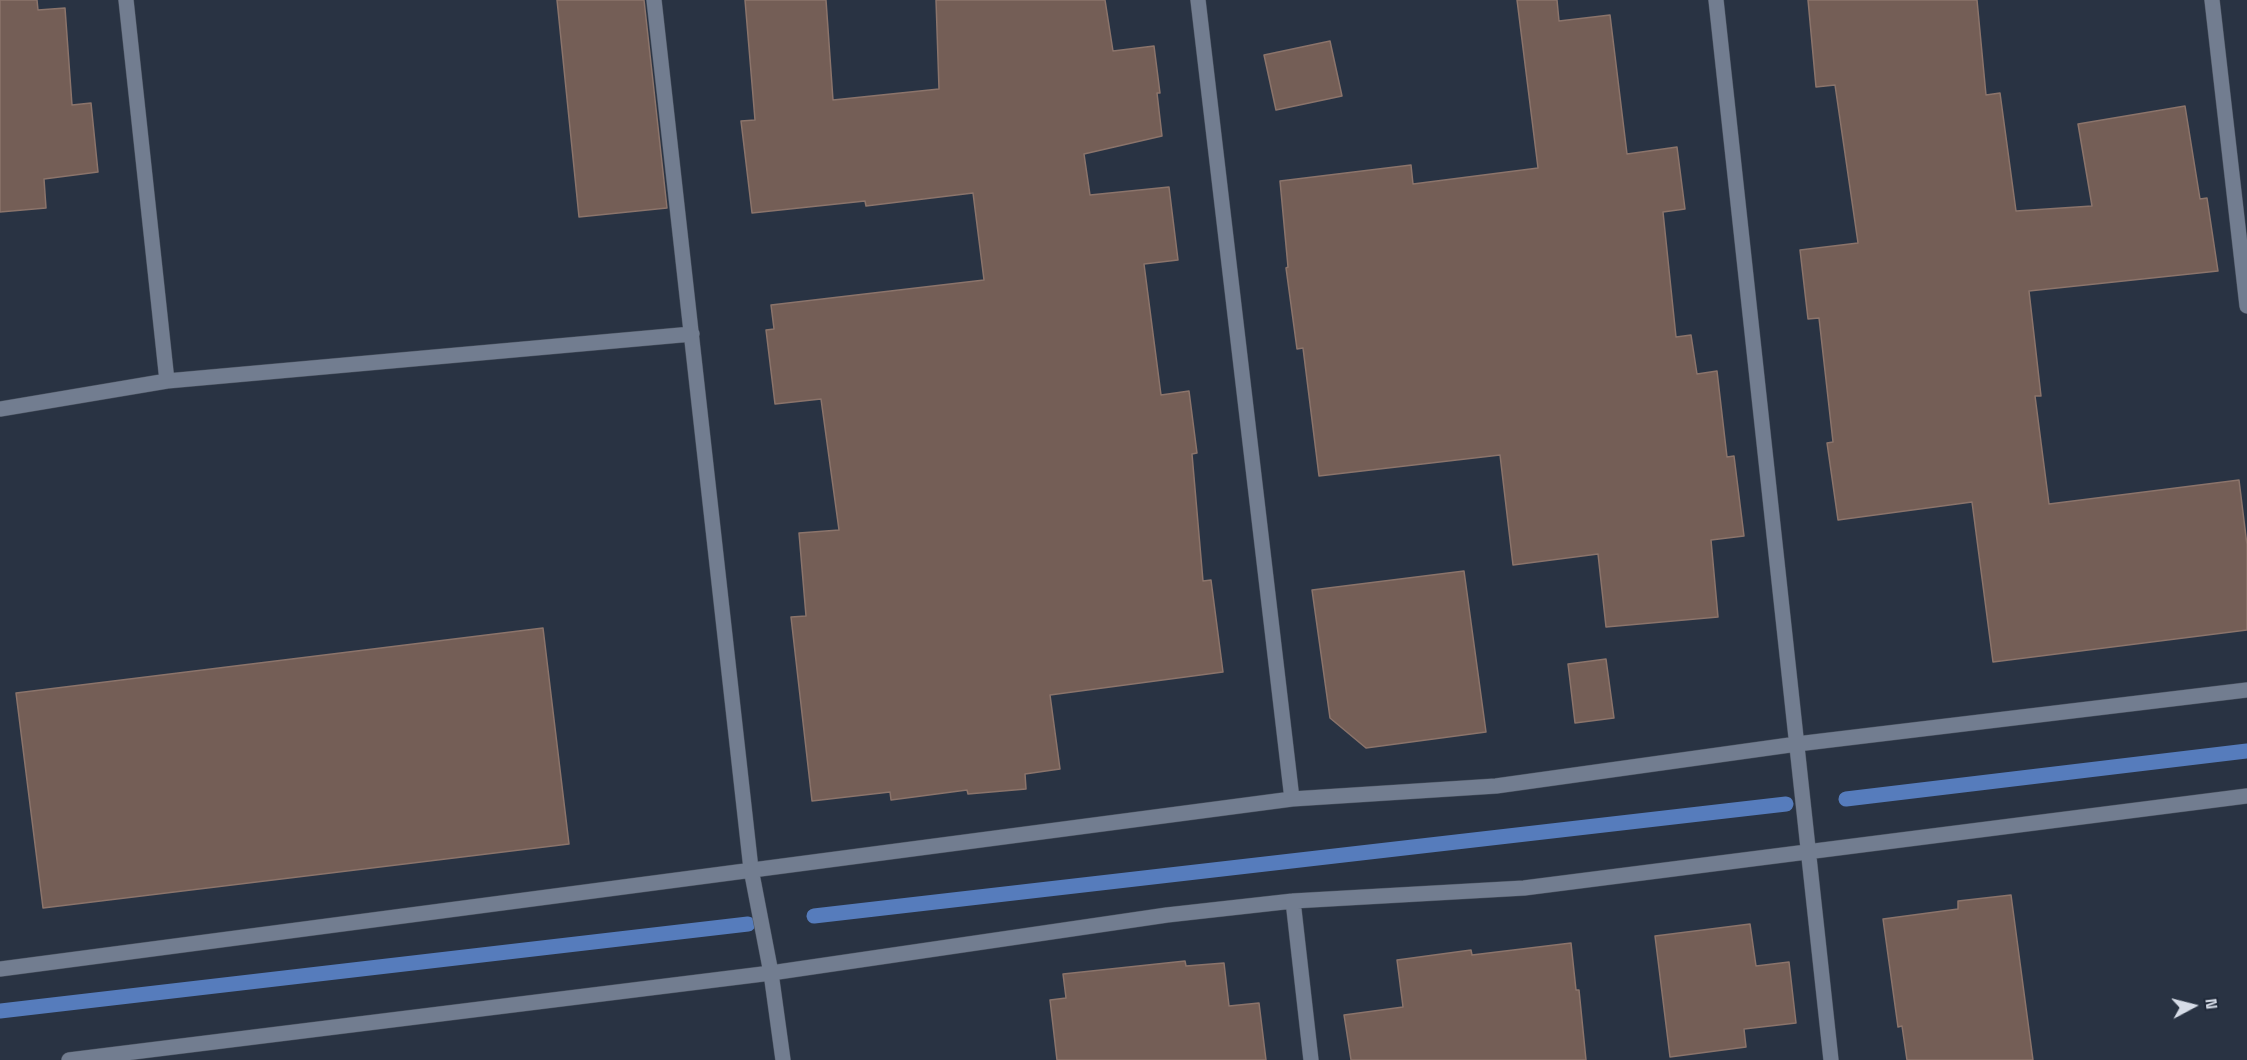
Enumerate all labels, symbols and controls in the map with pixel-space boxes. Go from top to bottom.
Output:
north arrow [2163,976,2223,1036]
text: N [2200,997,2222,1010]

